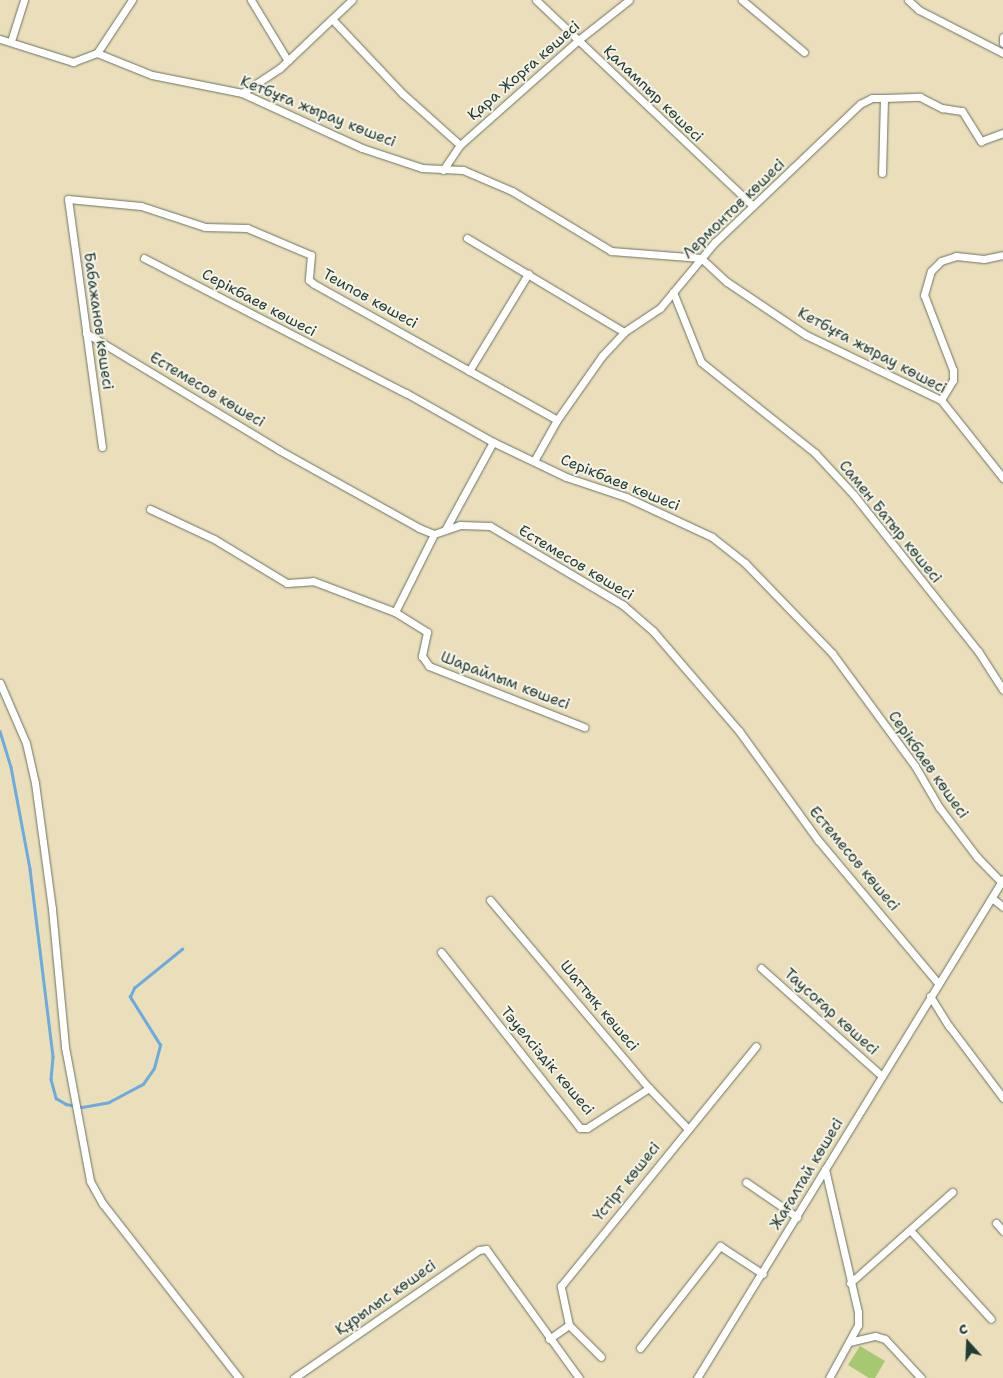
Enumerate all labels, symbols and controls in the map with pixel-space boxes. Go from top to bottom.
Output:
street label: Қара Жорға көшесі [464,17,584,125]
street label: Қалампыр көшесі [599,42,707,146]
street label: Кетбұға жырау көшесі [238,73,398,151]
street label: Лермонтов көшесі [679,156,789,262]
street label: Бабажанов көшесі [79,251,117,391]
street label: Серікбаев көшесі [199,265,319,341]
street label: Теипов көшесі [319,265,421,333]
street label: Кетбұға жырау көшесі [794,304,950,398]
street label: Естемесов көшесі [146,349,268,431]
street label: Серікбаев көшесі [558,451,682,515]
street label: Самен Батыр көшесі [835,457,945,587]
street label: Естемесов көшесі [515,522,637,604]
street label: Шарайлым көшесі [438,648,572,714]
street label: Серікбаев көшесі [884,708,972,822]
street label: Естемесов көшесі [805,803,903,915]
street label: Шаттық көшесі [556,957,642,1055]
street label: Тауcоғар көшесі [780,965,882,1059]
street label: Тәуелсіздік көшесі [496,1003,598,1119]
street label: Жағалтай көшесі [767,1115,847,1233]
street label: Үстірт көшесі [590,1139,664,1225]
street label: Құрылыс көшесі [332,1257,440,1339]
north arrow [943,1318,993,1368]
text: С [956,1319,970,1339]

